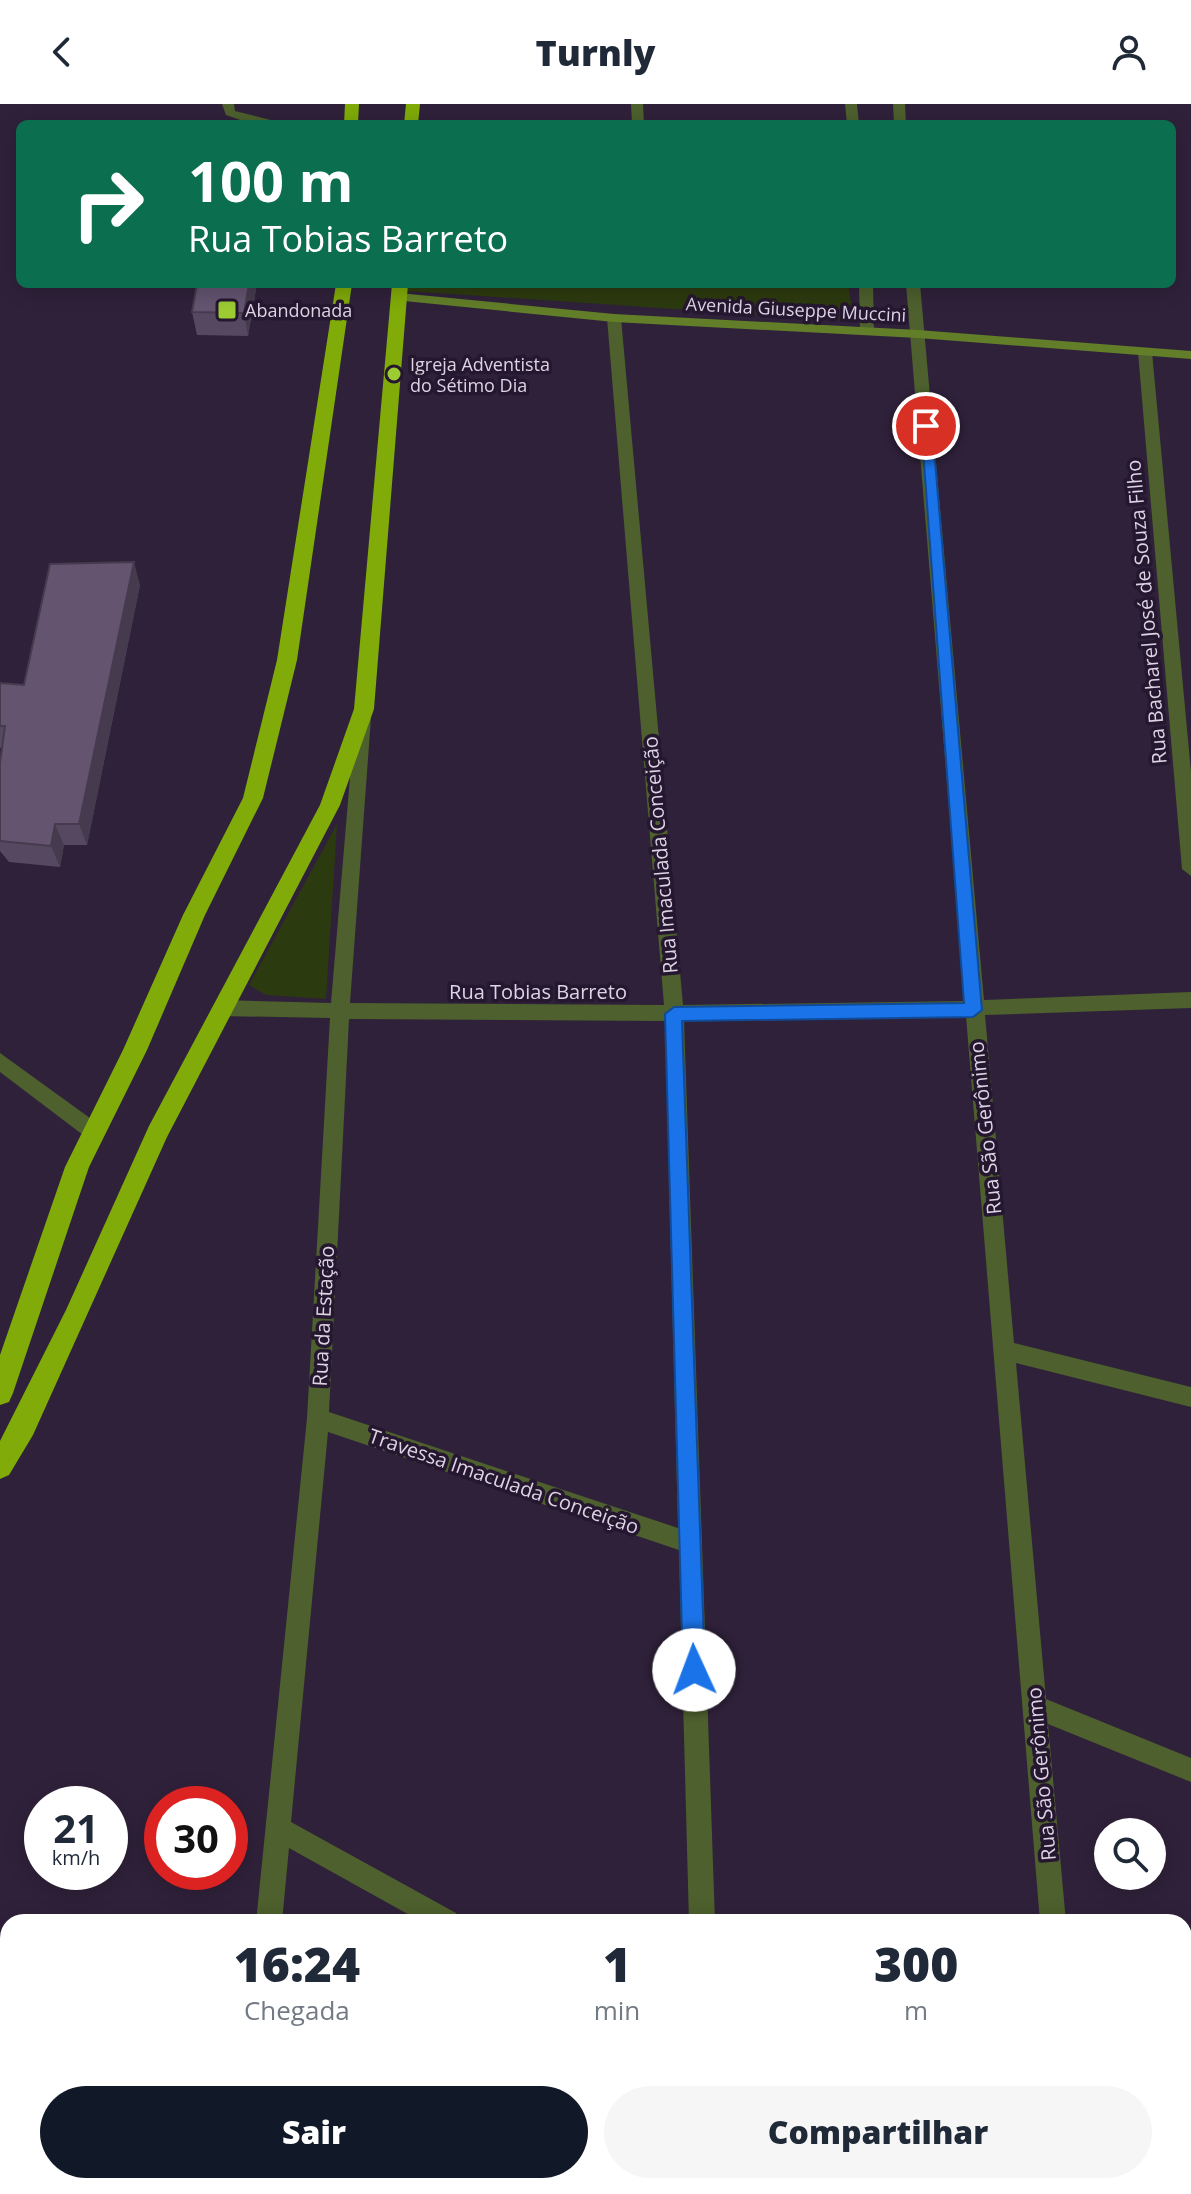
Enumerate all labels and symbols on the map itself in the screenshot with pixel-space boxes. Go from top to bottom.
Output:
street label: Avenida Giuseppe Muccini [685,291,907,327]
place label: Abandonada [245,298,352,322]
marker: Abandonada [216,299,238,321]
place label: Igreja Adventista do Sétimo Dia [410,352,550,397]
marker: Igreja Adventista do Sétimo Dia [385,365,403,383]
pin [892,392,960,460]
street label: Rua Bacharel José de Souza Filho [1119,459,1173,765]
street label: Rua Imaculada Conceição [636,735,684,975]
street label: Rua Tobias Barreto [449,978,627,1005]
street label: Rua São Gerônimo [962,1040,1008,1216]
street label: Rua da Estação [306,1245,340,1387]
street label: Travessa Imaculada Conceição [365,1422,643,1540]
position arrow [652,1628,736,1712]
street label: Rua São Gerônimo [1020,1686,1062,1862]
speed limit sign: 30 [144,1786,248,1890]

